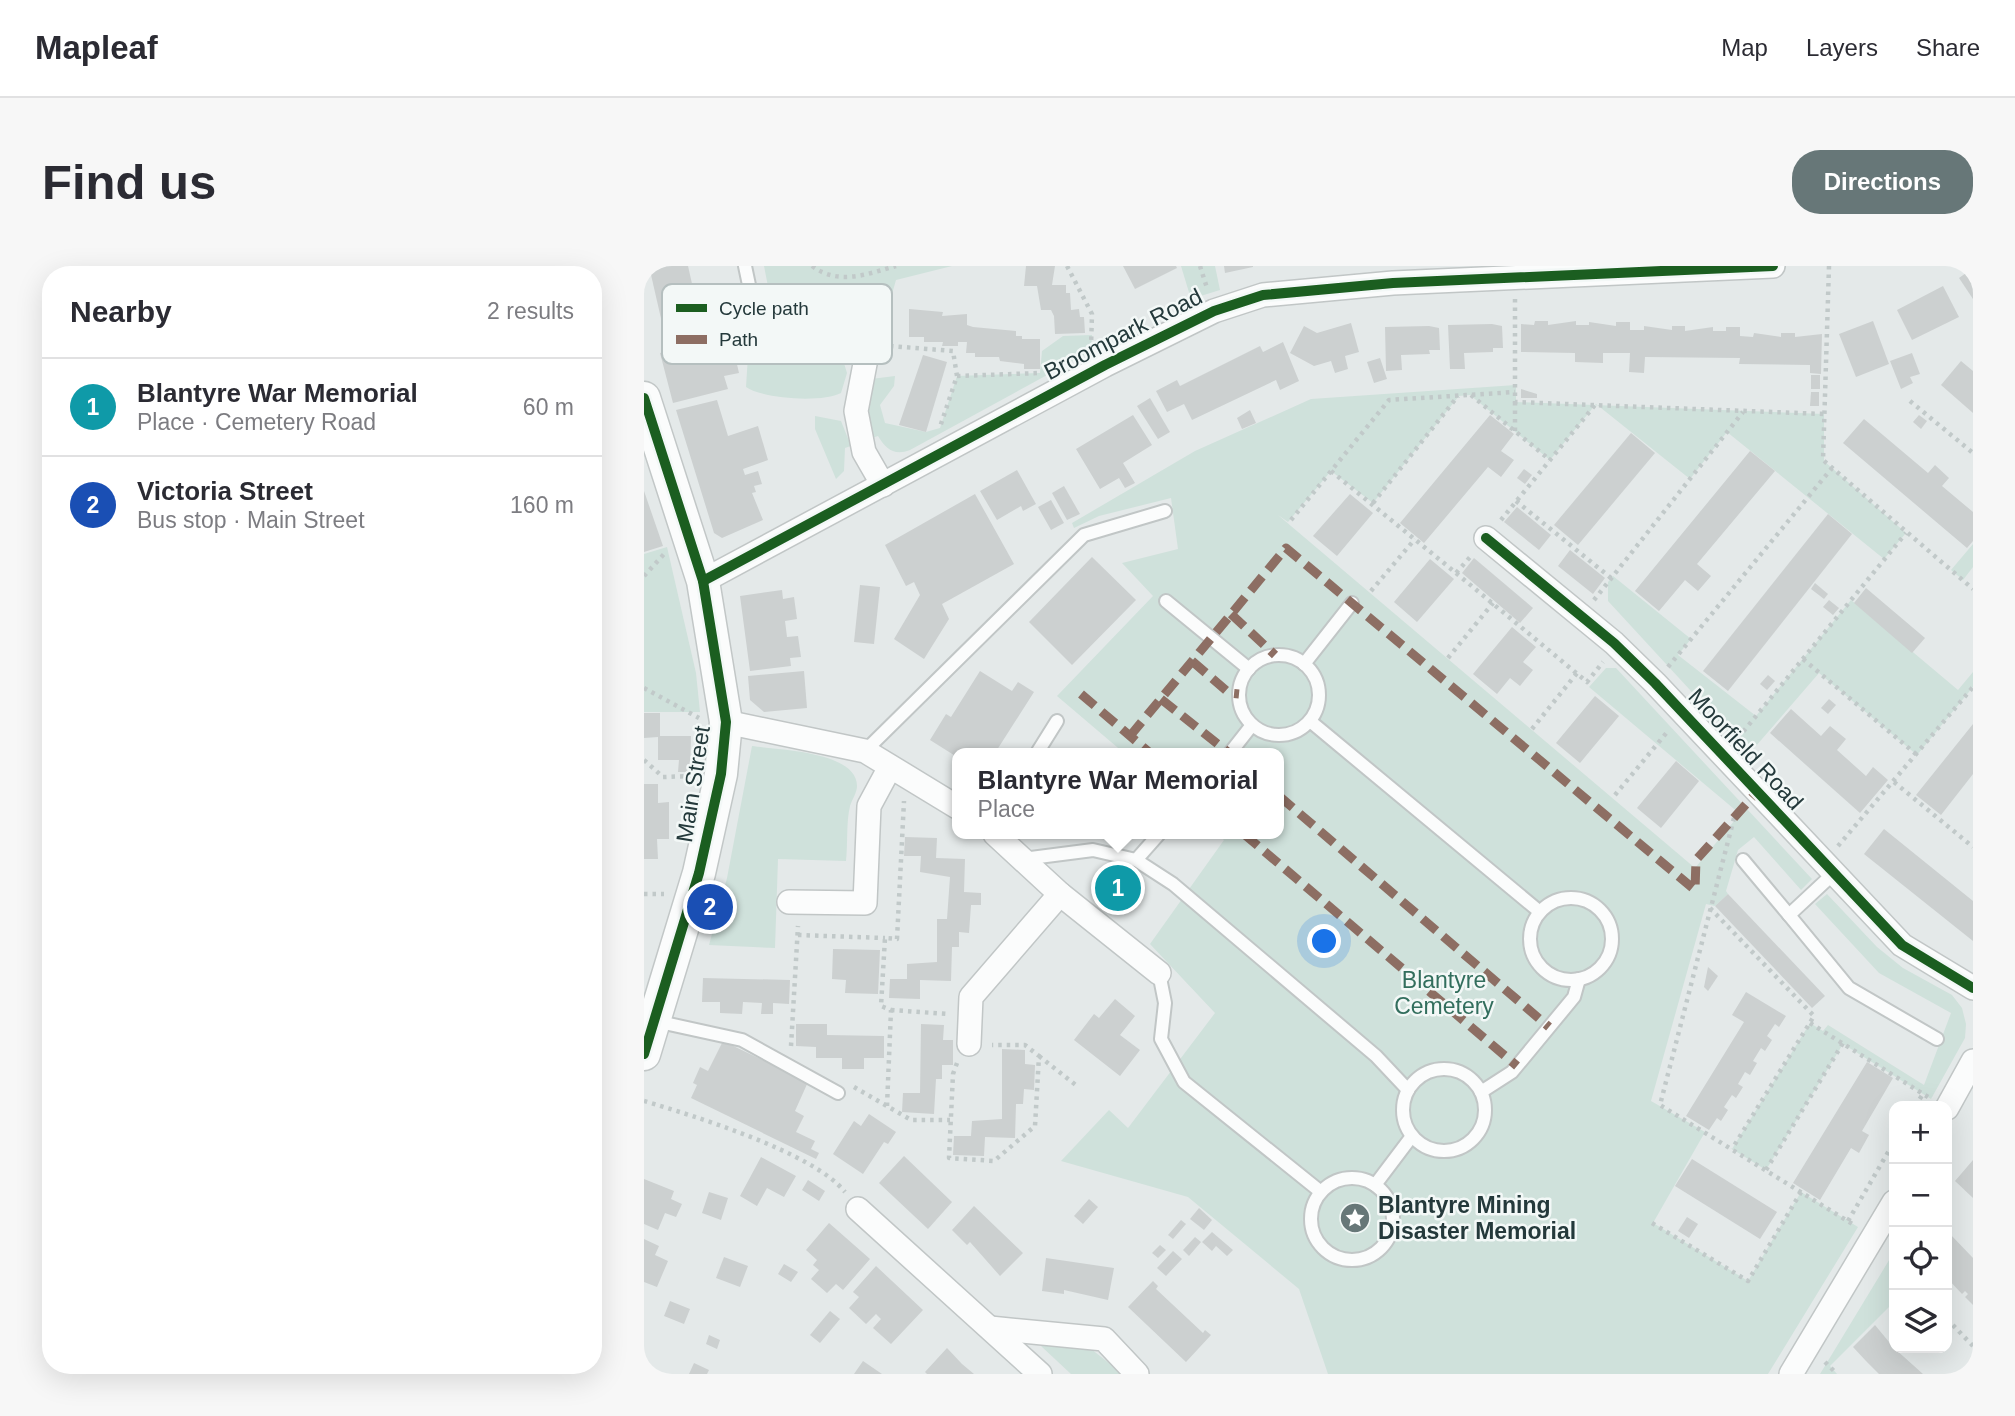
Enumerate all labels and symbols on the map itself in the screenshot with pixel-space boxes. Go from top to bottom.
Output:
street label: Broompark Road [1040,283,1206,385]
legend [662,284,892,364]
text: Cycle path [719,298,809,319]
text: Path [719,329,758,350]
street label: Moorfield Road [1683,683,1809,815]
street label: Main Street [671,723,715,844]
pin: 1 [1095,862,1141,914]
pin: 2 [687,881,733,933]
your location [1307,924,1341,958]
park label: Blantyre Cemetery [1394,967,1494,1019]
place label: Blantyre Mining Disaster Memorial [1378,1192,1576,1244]
place icon: Blantyre Mining Disaster Memorial [1338,1201,1372,1235]

